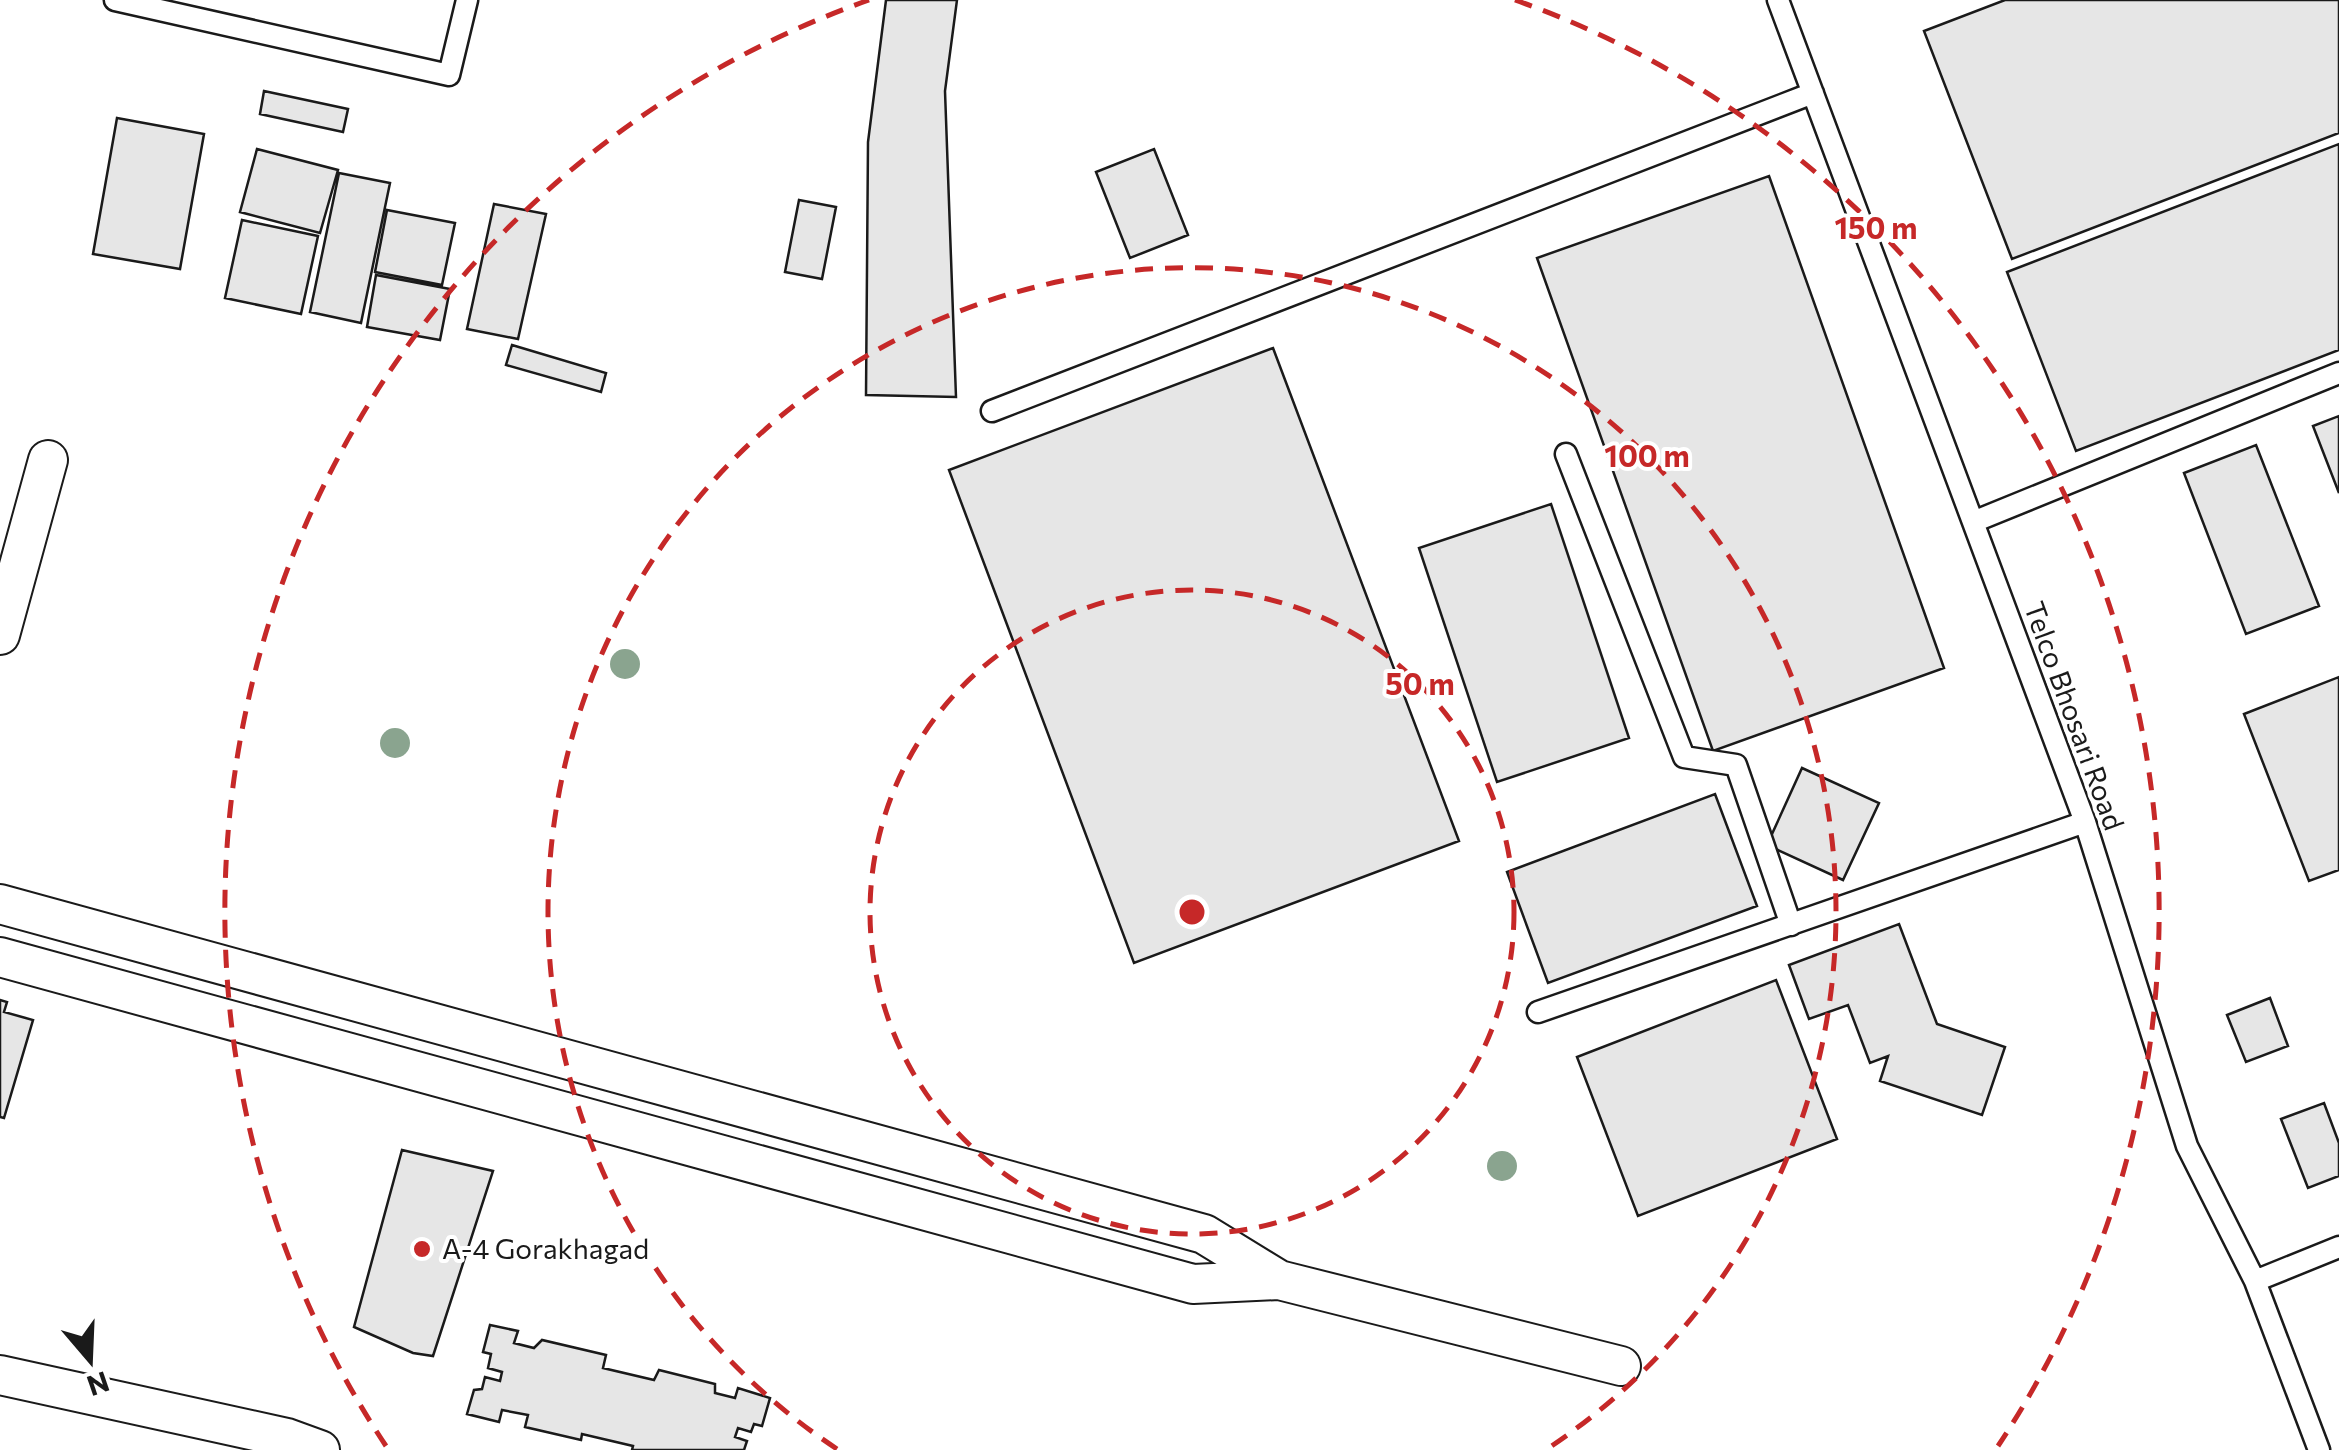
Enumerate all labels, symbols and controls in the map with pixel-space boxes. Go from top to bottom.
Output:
text: 150 m [1835,208,1917,245]
text: 100 m [1604,436,1690,473]
street label: Telco Bhosari Road [2018,597,2132,835]
text: 50 m [1385,664,1455,701]
centre of rings [1174,894,1210,930]
place label: A-4 Gorakhagad [442,1231,649,1265]
marker: A-4 Gorakhagad [411,1238,433,1260]
north arrow [40,1310,140,1410]
text: N [83,1365,114,1404]

